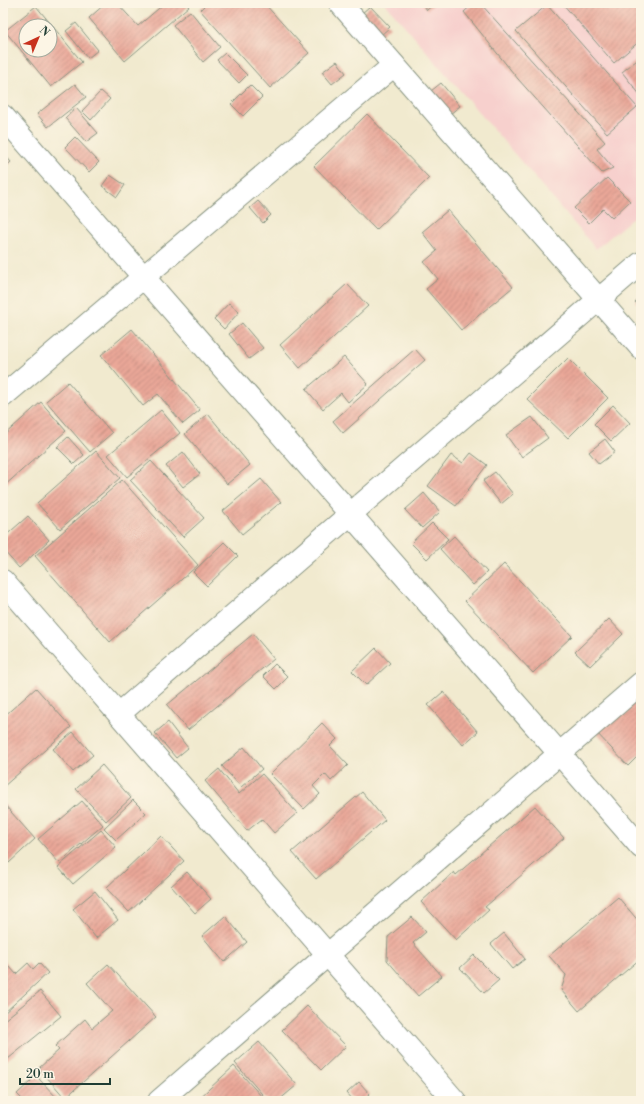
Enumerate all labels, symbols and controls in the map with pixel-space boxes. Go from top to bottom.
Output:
north arrow [18,18,58,58]
text: N [36,23,52,40]
scale bar [20,1060,110,1086]
text: 20 m [26,1067,54,1082]

